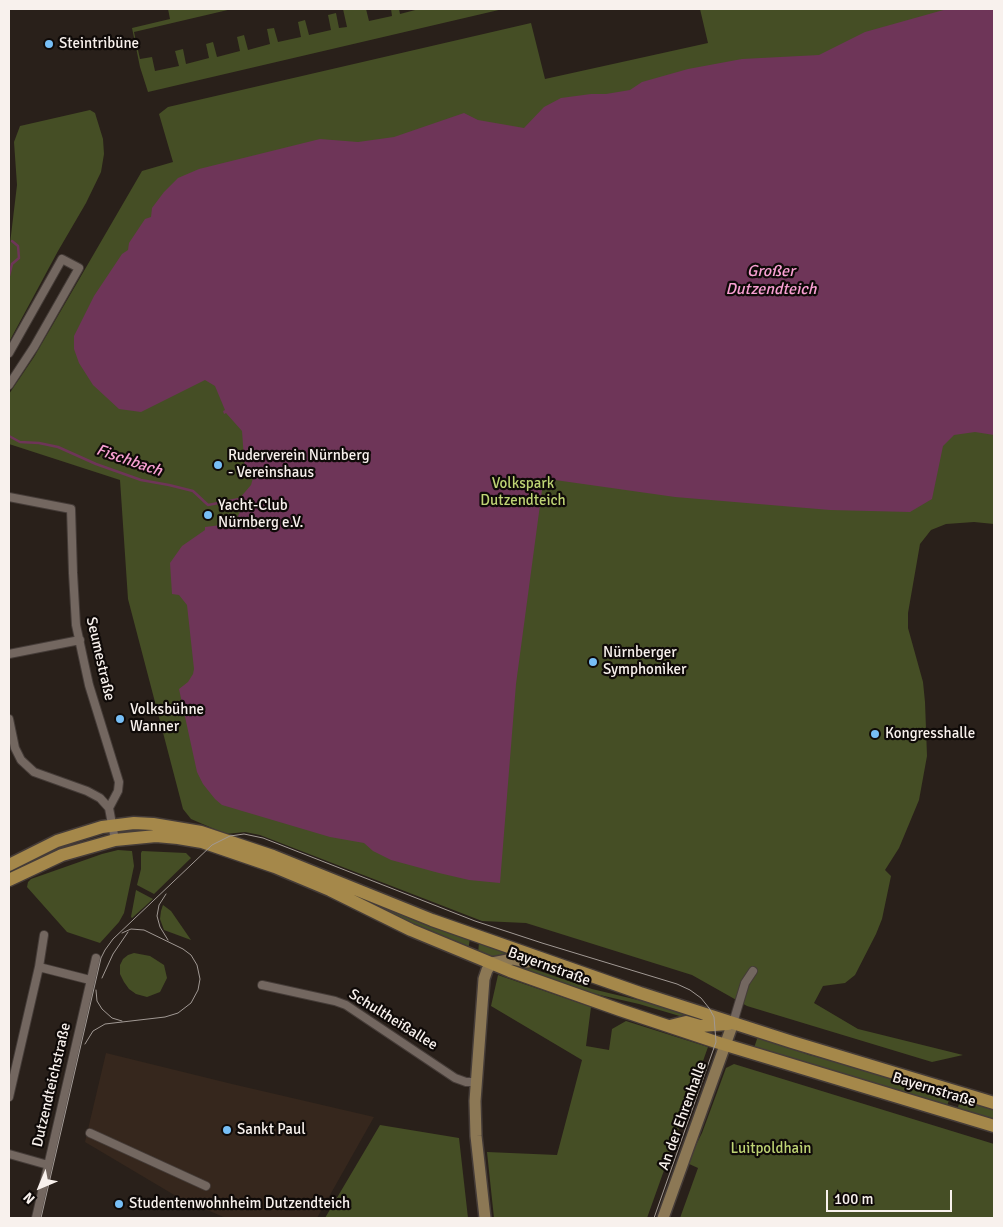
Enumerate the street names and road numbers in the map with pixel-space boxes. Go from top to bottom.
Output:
street label: Seumestraße [82,615,118,703]
street label: Bayernstraße [505,944,593,990]
street label: Schultheißallee [345,986,441,1054]
street label: Dutzendteichstraße [29,1021,75,1149]
street label: An der Ehrenhalle [655,1059,711,1173]
street label: Bayernstraße [890,1069,978,1111]

